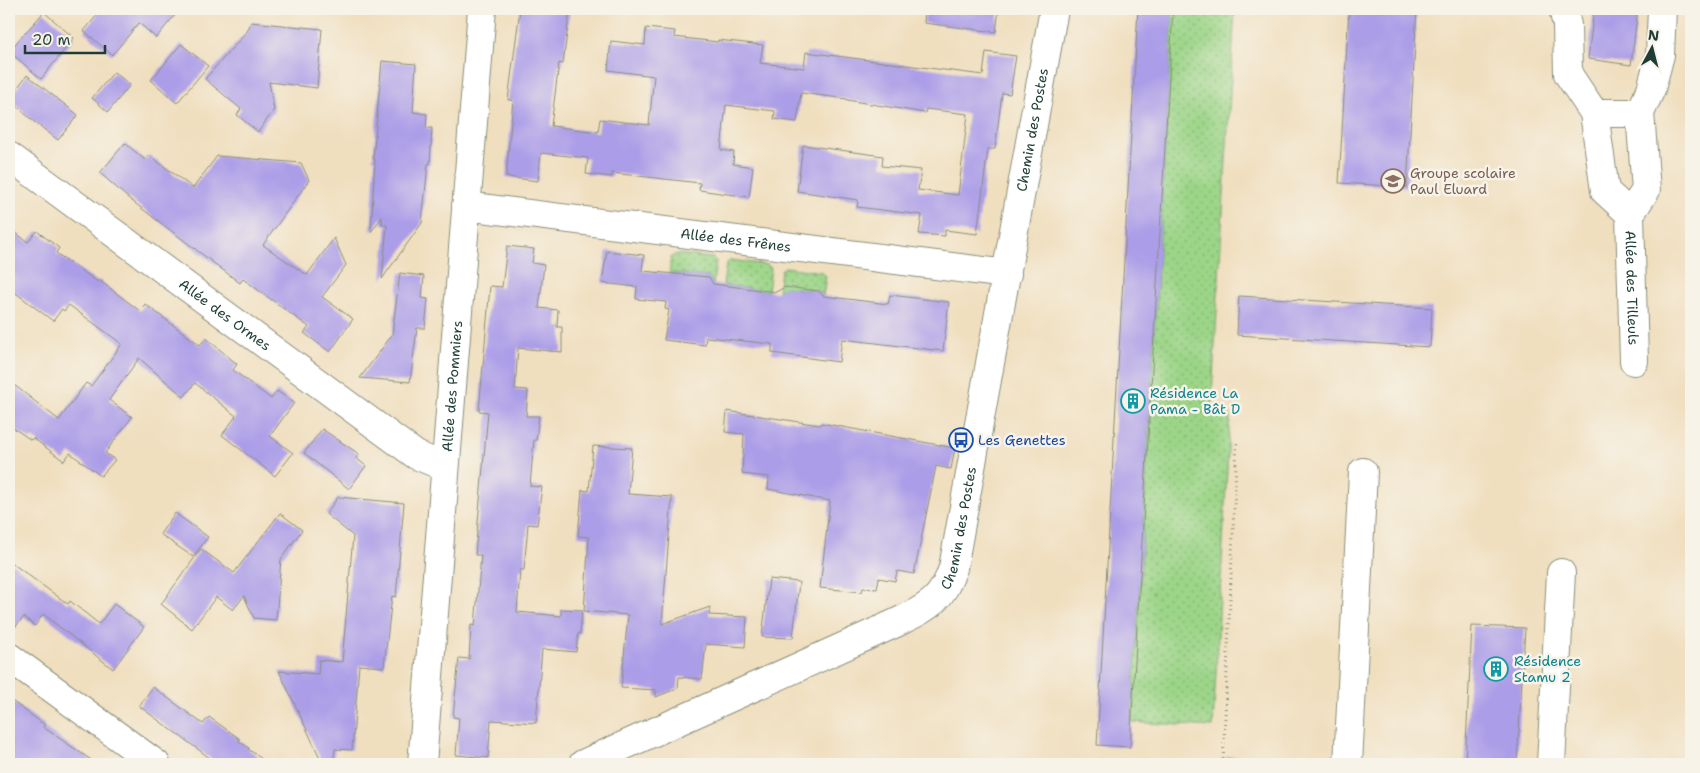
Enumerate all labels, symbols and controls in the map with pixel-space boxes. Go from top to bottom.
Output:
scale bar [25,22,105,54]
north arrow [1628,22,1678,72]
text: N [1647,25,1660,45]
text: 20 m [32,30,71,50]
street label: Chemin des Postes [1012,67,1052,193]
place label: Groupe scolaire Paul Eluard [1410,164,1516,198]
school or university icon: Groupe scolaire Paul Eluard [1380,168,1406,194]
street label: Allée des Frênes [680,224,792,256]
street label: Allée des Tilleuls [1621,230,1643,346]
street label: Allée des Ormes [175,275,275,355]
street label: Allée des Pommiers [438,320,466,453]
place label: Résidence La Pama - Bât D [1150,384,1240,418]
building icon: Résidence La Pama - Bât D [1120,388,1146,414]
bus stop icon: Les Genettes [948,427,974,453]
place label: Les Genettes [978,431,1066,449]
street label: Chemin des Postes [936,465,980,593]
place label: Résidence Stamu 2 [1514,652,1581,686]
building icon: Résidence Stamu 2 [1483,656,1509,682]

